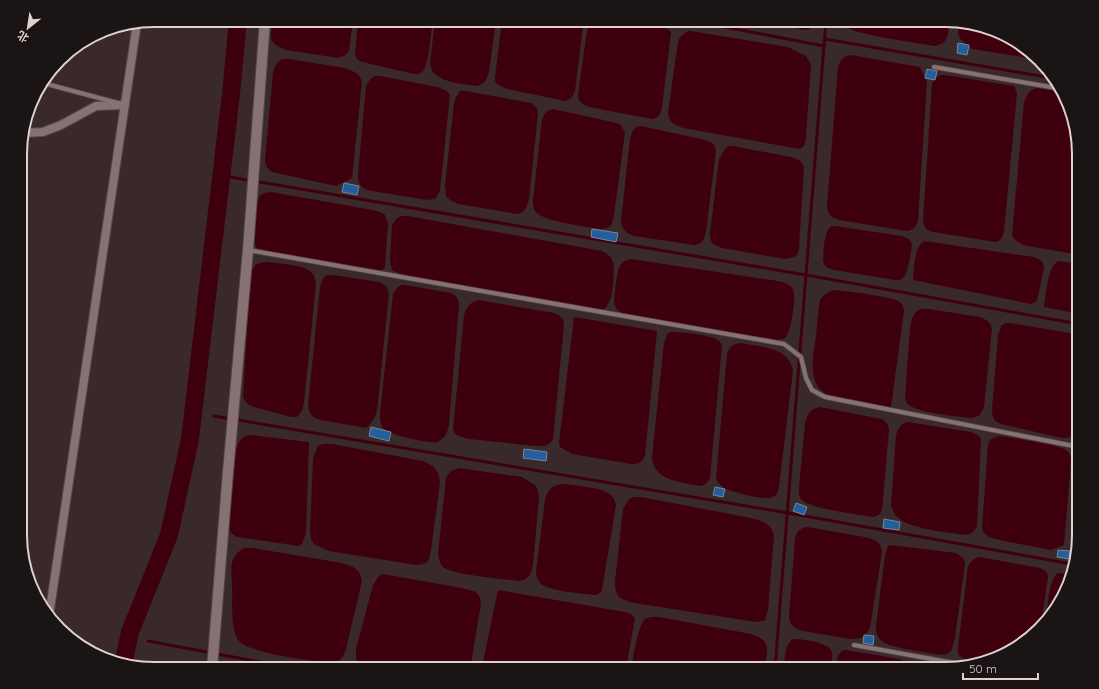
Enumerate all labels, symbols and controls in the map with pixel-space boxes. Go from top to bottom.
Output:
north arrow [8,8,48,48]
text: 北 [15,28,31,45]
scale bar [963,655,1038,681]
text: 50 m [969,661,997,676]

